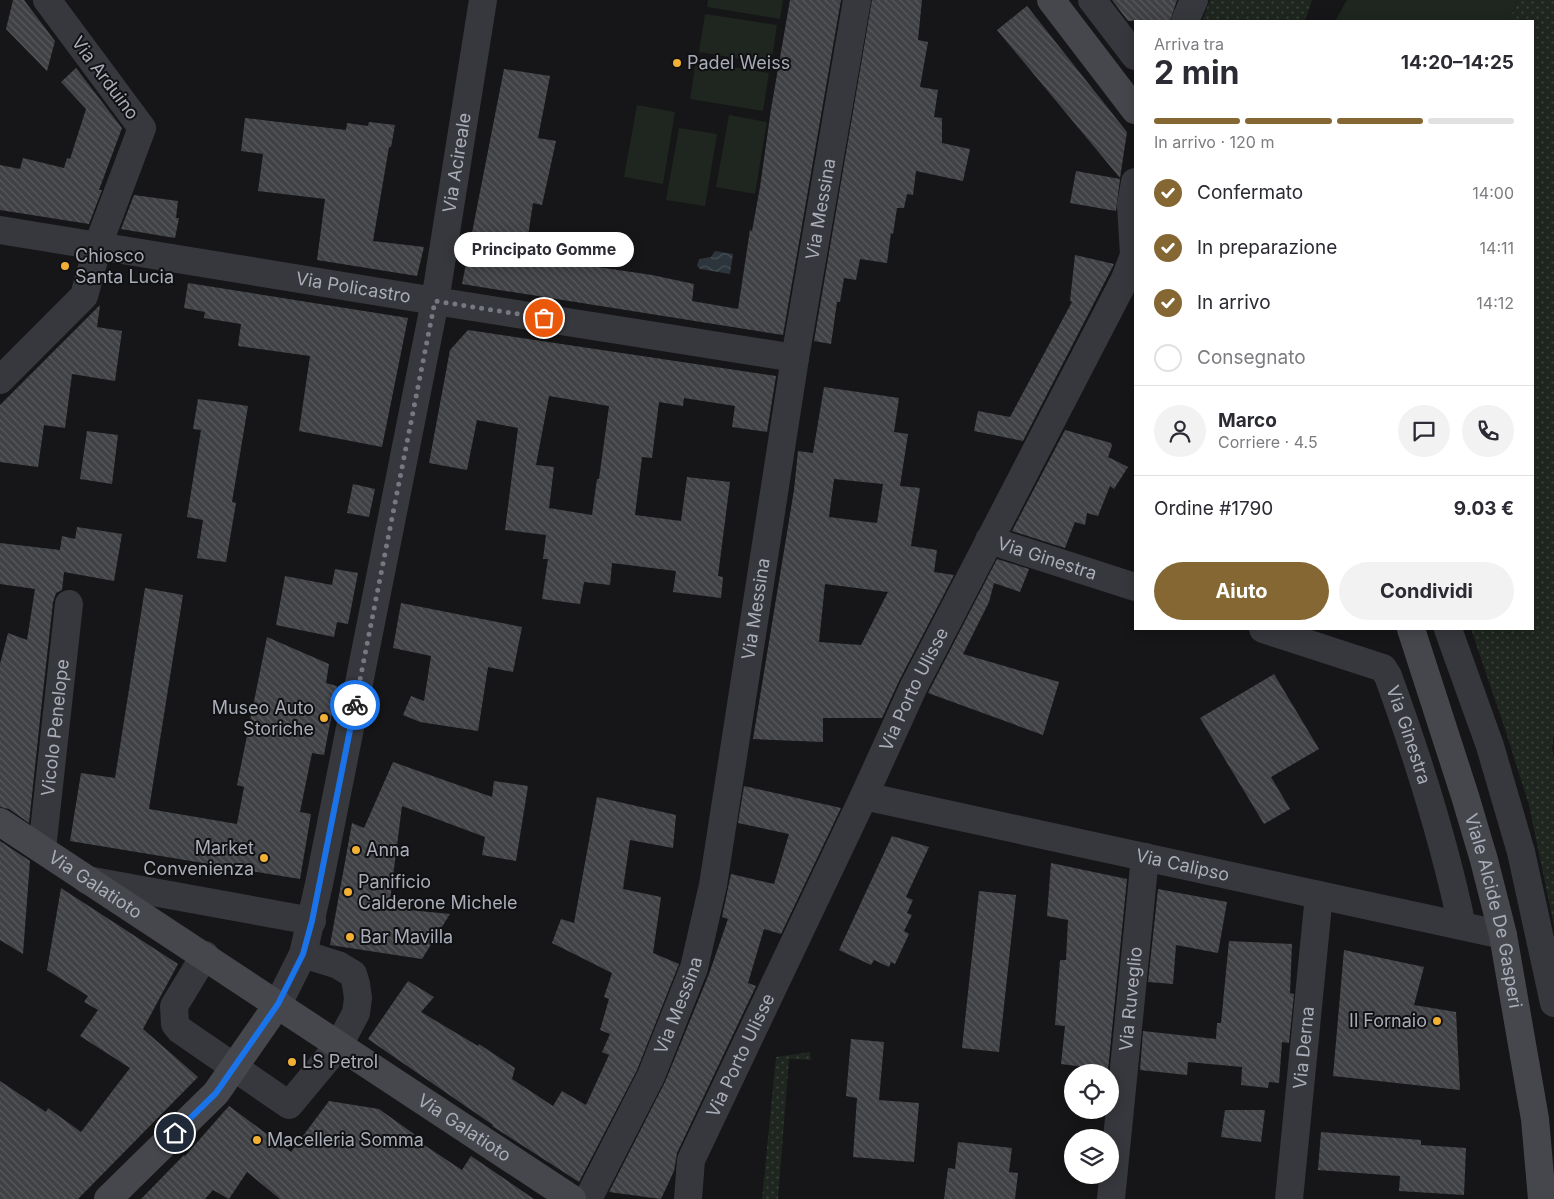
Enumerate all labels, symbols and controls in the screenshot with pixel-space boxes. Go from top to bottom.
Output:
street label: Via Arduino [67,32,143,123]
text: Arriva tra [1154,34,1224,54]
text: 14:20–14:25 [1401,51,1514,74]
place label: Padel Weiss [687,52,790,73]
text: 2 min [1154,53,1240,92]
marker: Padel Weiss [671,57,683,69]
street label: Via Acireale [438,111,475,214]
text: In arrivo · 120 m [1154,132,1274,152]
street label: Via Messina [801,157,839,262]
icon: check [1154,179,1182,207]
text: Confermato [1197,181,1303,204]
text: 14:00 [1472,183,1514,203]
callout: Principato Gomme [454,233,634,268]
icon: check [1154,234,1182,262]
text: In preparazione [1197,236,1337,259]
text: 14:11 [1480,238,1514,258]
text: Principato Gomme [472,239,616,259]
place label: Chiosco Santa Lucia [75,245,174,287]
marker: Chiosco Santa Lucia [59,260,71,272]
street label: Via Policastro [294,267,412,307]
icon: check [1154,289,1182,317]
text: In arrivo [1197,291,1271,314]
text: 14:12 [1476,293,1514,313]
pin [523,297,565,339]
icon: bag [530,304,558,332]
text: Consegnato [1197,346,1306,369]
button: person [1154,405,1206,457]
button: chat [1398,405,1450,457]
button: phone [1462,405,1514,457]
text: Marco [1218,409,1277,432]
text: Corriere · 4.5 [1218,432,1318,452]
text: Ordine #1790 [1154,497,1273,520]
text: 9.03 € [1454,497,1514,520]
street label: Via Ginestra [995,532,1100,584]
street label: Via Messina [737,556,774,661]
button: Aiuto [1154,562,1329,620]
button: Condividi [1339,562,1514,620]
street label: Via Porto Ulisse [875,624,952,754]
street label: Vicolo Penelope [37,658,73,797]
courier [330,680,380,730]
street label: Via Ginestra [1382,682,1435,787]
icon: bike [341,691,369,719]
place label: Museo Auto Storiche [212,697,314,739]
marker: Museo Auto Storiche [318,712,330,724]
street label: Viale Alcide De Gasperi [1461,811,1527,1010]
place label: Market Convenienza [143,837,254,879]
place label: Anna [366,839,410,860]
marker: Anna [350,844,362,856]
street label: Via Calipso [1134,844,1231,885]
street label: Via Galatioto [45,846,146,923]
marker: Market Convenienza [258,852,270,864]
place label: Panificio Calderone Michele [358,871,518,913]
marker: Panificio Calderone Michele [342,886,354,898]
place label: Bar Mavilla [360,926,453,947]
marker: Bar Mavilla [344,931,356,943]
street label: Via Ruveglio [1115,946,1146,1052]
street label: Via Messina [650,955,706,1057]
street label: Via Porto Ulisse [702,990,779,1120]
street label: Via Derna [1289,1005,1318,1090]
place label: Il Fornaio [1349,1010,1427,1031]
marker: Il Fornaio [1431,1015,1443,1027]
place label: LS Petrol [302,1051,378,1072]
marker: LS Petrol [286,1056,298,1068]
map controls [1064,1064,1119,1184]
button: locate [1064,1064,1119,1119]
street label: Via Galatioto [414,1089,515,1166]
pin [154,1112,196,1154]
icon: home [161,1119,189,1147]
place label: Macelleria Somma [267,1129,424,1150]
button: layers [1064,1129,1119,1184]
marker: Macelleria Somma [251,1134,263,1146]

